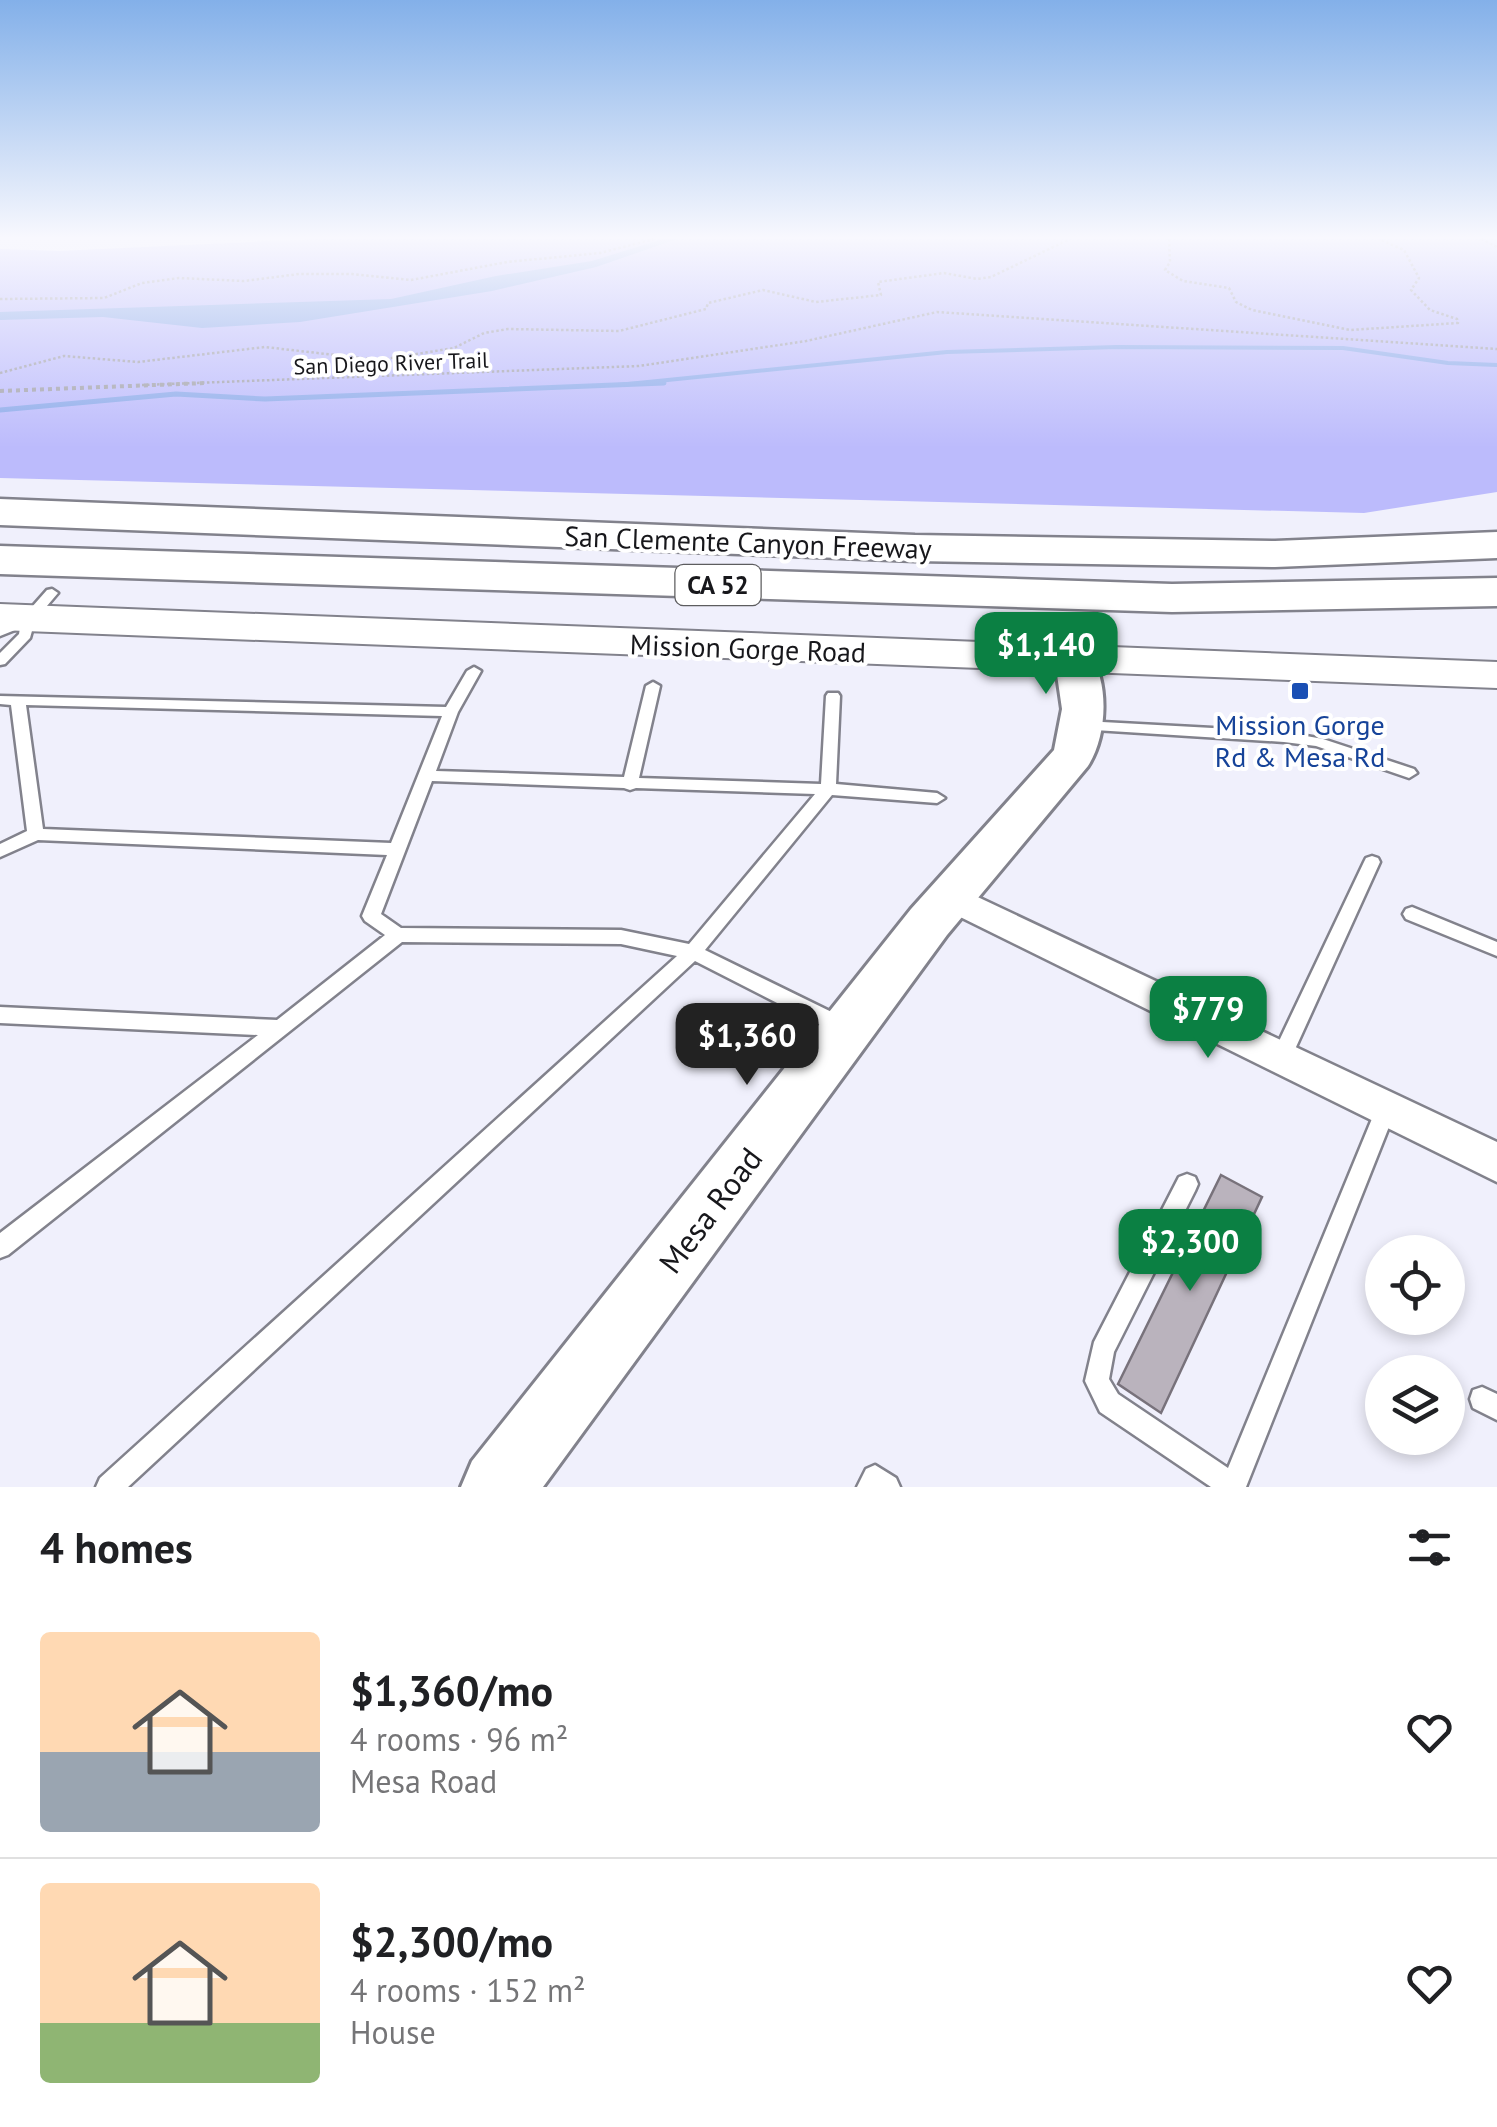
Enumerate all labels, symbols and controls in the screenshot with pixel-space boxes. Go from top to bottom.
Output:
street label: San Diego River Trail [293,346,490,380]
street label: San Clemente Canyon Freeway [564,517,932,567]
road number: CA 52 [676,565,760,605]
pin: $1,140 [965,612,1127,697]
text: $1,140 [997,623,1095,665]
street label: Mission Gorge Road [629,625,867,671]
marker: Mission Gorge Rd & Mesa Rd [1289,680,1311,702]
place label: Mission Gorge Rd & Mesa Rd [1215,706,1385,775]
pin: $779 [1149,976,1267,1061]
text: $779 [1172,987,1244,1029]
pin: $1,360 [666,1003,828,1088]
text: $1,360 [698,1014,796,1056]
street label: Mesa Road [649,1139,771,1281]
pin: $2,300 [1109,1209,1271,1294]
text: $2,300 [1141,1220,1239,1262]
map controls [1365,1235,1465,1455]
button: locate [1365,1235,1465,1335]
button: layers [1365,1355,1465,1455]
text: 4 homes [40,1520,193,1575]
icon: filters [1402,1520,1457,1575]
text: $1,360/mo [350,1663,553,1718]
icon: home [120,1672,240,1792]
icon: heart [1402,1705,1457,1760]
text: 4 rooms · 96 m² [350,1718,568,1760]
text: Mesa Road [350,1760,497,1802]
text: $2,300/mo [350,1914,553,1969]
icon: home [120,1923,240,2043]
icon: heart [1402,1956,1457,2011]
text: 4 rooms · 152 m² [350,1969,586,2011]
text: House [350,2011,436,2053]

